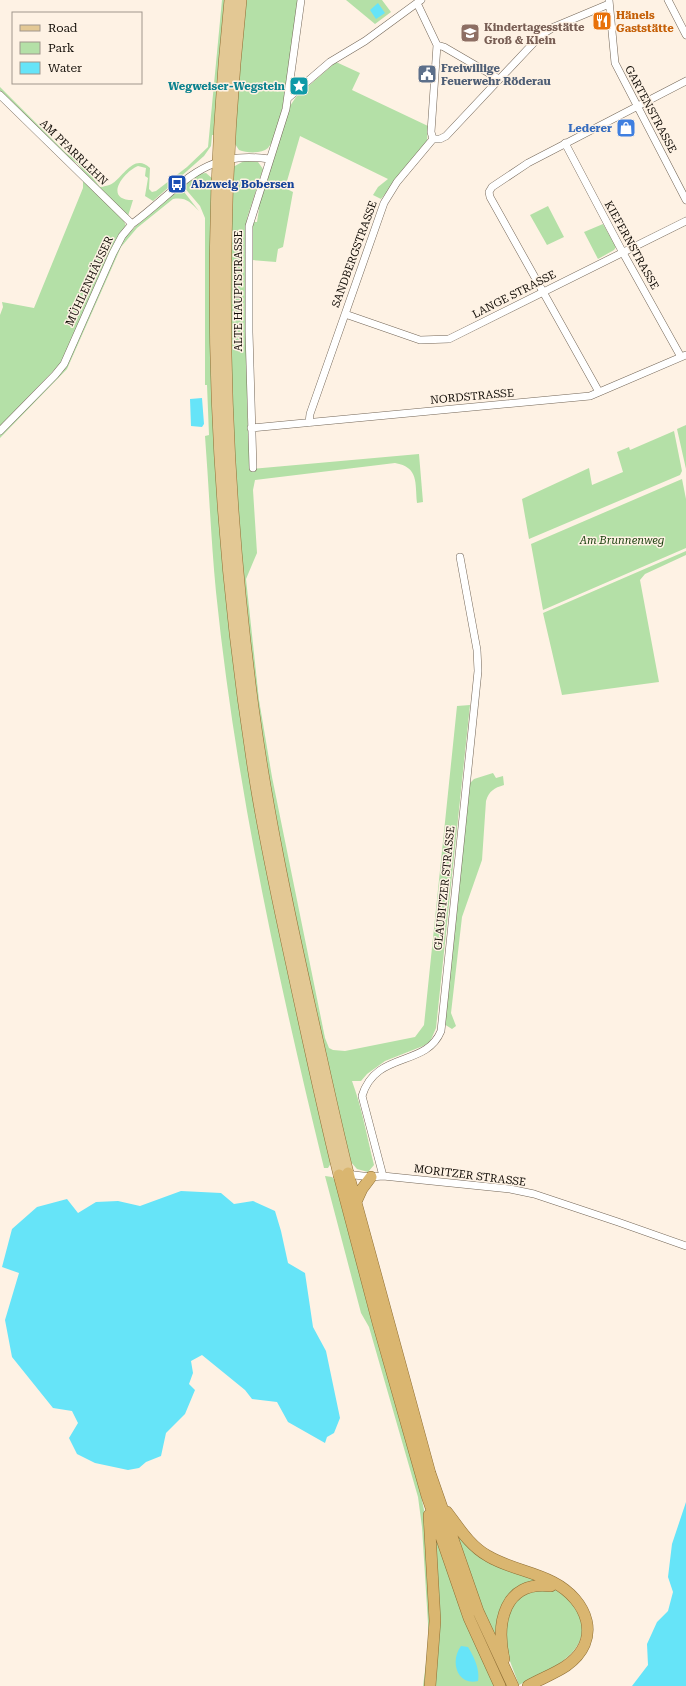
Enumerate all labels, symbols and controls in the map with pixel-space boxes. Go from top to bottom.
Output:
place label: Hänels Gaststätte [616,9,674,35]
restaurant icon: Hänels Gaststätte [591,10,613,32]
legend [12,12,142,84]
text: Road [48,21,78,35]
place label: Kindertagesstätte Groß & Klein [484,21,585,47]
school or university icon: Kindertagesstätte Groß & Klein [459,22,481,44]
text: Park [48,41,75,55]
text: Water [48,61,82,75]
place label: Freiwillige Feuerwehr Röderau [441,62,551,88]
public building icon: Freiwillige Feuerwehr Röderau [416,63,438,85]
street label: GARTENSTRASSE [622,63,679,155]
place icon: Wegweiser-Wegstein [288,75,310,97]
place label: Wegweiser-Wegstein [168,80,286,93]
street label: AM PFARRLEHN [37,117,110,188]
shop icon: Lederer [615,117,637,139]
place label: Lederer [568,122,612,135]
bus stop icon: Abzweig Bobersen [166,173,188,195]
place label: Abzweig Bobersen [191,178,295,191]
street label: SANDBERGSTRASSE [329,199,380,309]
street label: KIEFERNSTRASSE [602,199,661,292]
street label: ALTE HAUPTSTRASSE [232,230,245,352]
street label: MÜHLENHÄUSER [62,233,116,328]
street label: LANGE STRASSE [470,268,558,321]
street label: NORDSTRASSE [430,386,514,407]
park label: Am Brunnenweg [579,534,665,547]
street label: GLAUBITZER STRASSE [432,825,457,951]
street label: MORITZER STRASSE [413,1162,527,1189]

